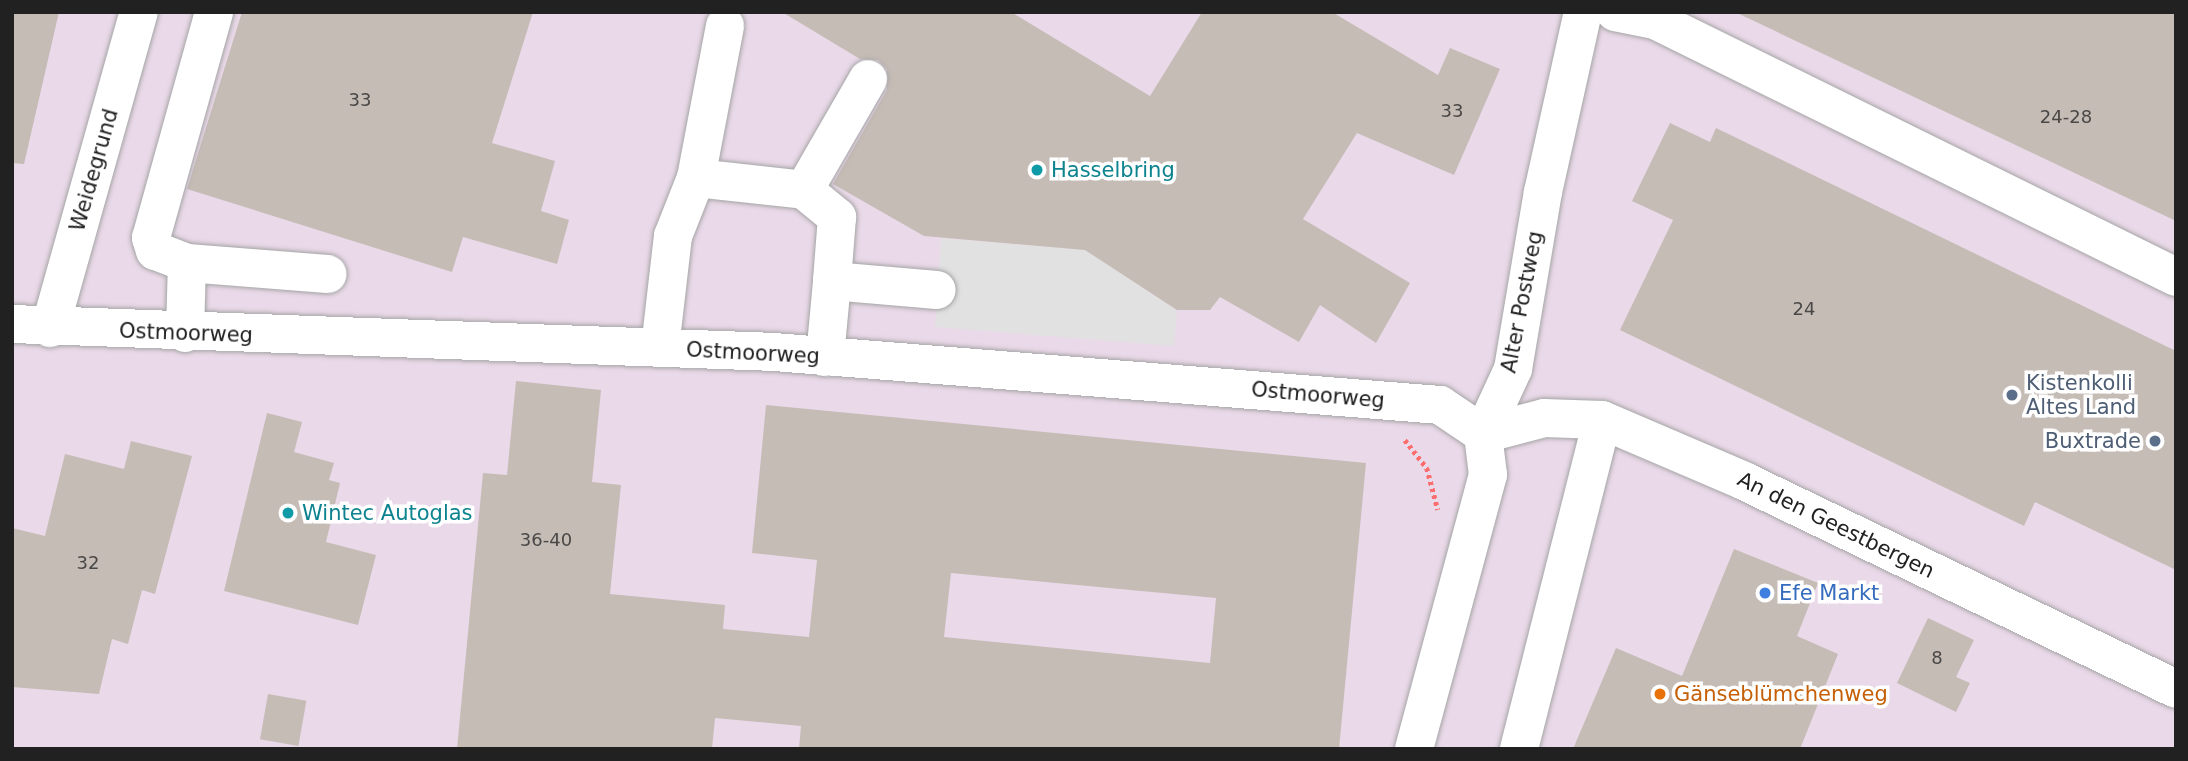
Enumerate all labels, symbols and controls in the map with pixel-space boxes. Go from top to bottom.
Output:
house number: 33 [349,89,371,111]
house number: 33 [1441,100,1463,122]
street label: Weidegrund [64,106,124,234]
house number: 24-28 [2040,106,2092,128]
place label: Hasselbring [1051,157,1175,183]
marker: Hasselbring [1029,162,1045,178]
street label: Alter Postweg [1496,229,1548,375]
house number: 24 [1793,298,1815,320]
street label: Ostmoorweg [119,318,253,348]
street label: Ostmoorweg [685,337,821,369]
place label: Kistenkolli Altes Land [2026,370,2136,420]
street label: Ostmoorweg [1250,377,1386,413]
marker: Kistenkolli Altes Land [2004,387,2020,403]
place label: Buxtrade [2045,428,2141,454]
marker: Buxtrade [2147,433,2163,449]
street label: An den Geestbergen [1733,466,1939,584]
place label: Wintec Autoglas [302,500,473,526]
marker: Wintec Autoglas [280,505,296,521]
house number: 36-40 [520,529,572,551]
house number: 32 [77,552,99,574]
place label: Efe Markt [1779,580,1879,606]
marker: Efe Markt [1757,585,1773,601]
house number: 8 [1931,647,1943,669]
place label: Gänseblümchenweg [1674,681,1888,707]
marker: Gänseblümchenweg [1652,686,1668,702]

